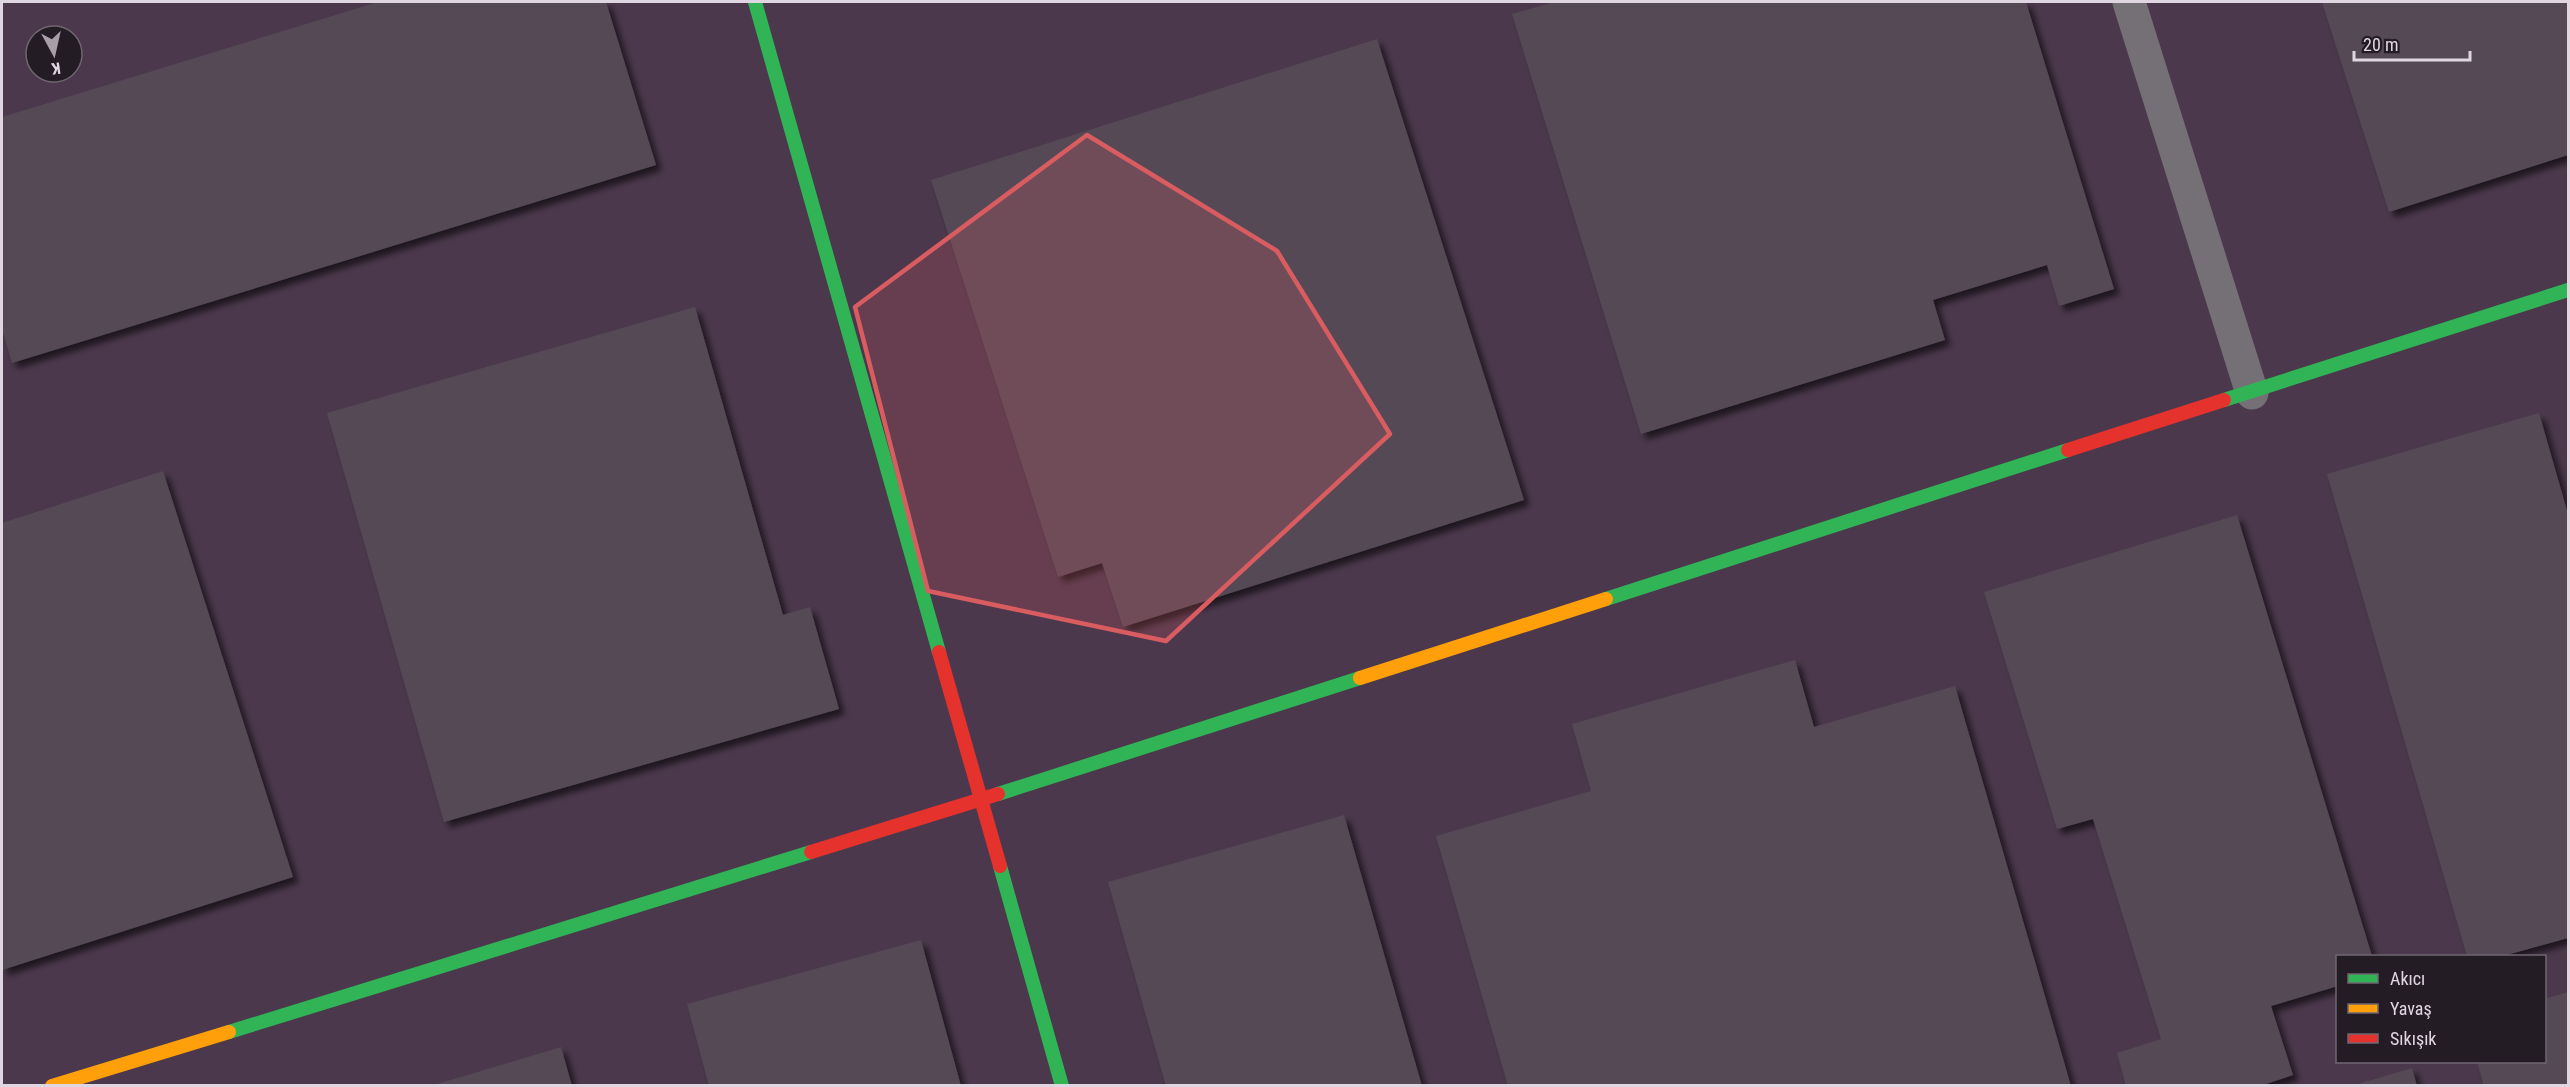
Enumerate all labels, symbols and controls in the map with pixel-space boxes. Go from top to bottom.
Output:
north arrow [24,24,84,84]
scale bar [2354,24,2470,62]
text: 20 m [2363,34,2398,55]
text: K [50,58,62,78]
legend [2336,955,2546,1063]
text: Akıcı [2390,968,2425,989]
text: Yavaş [2390,998,2432,1019]
text: Sıkışık [2390,1028,2436,1049]

